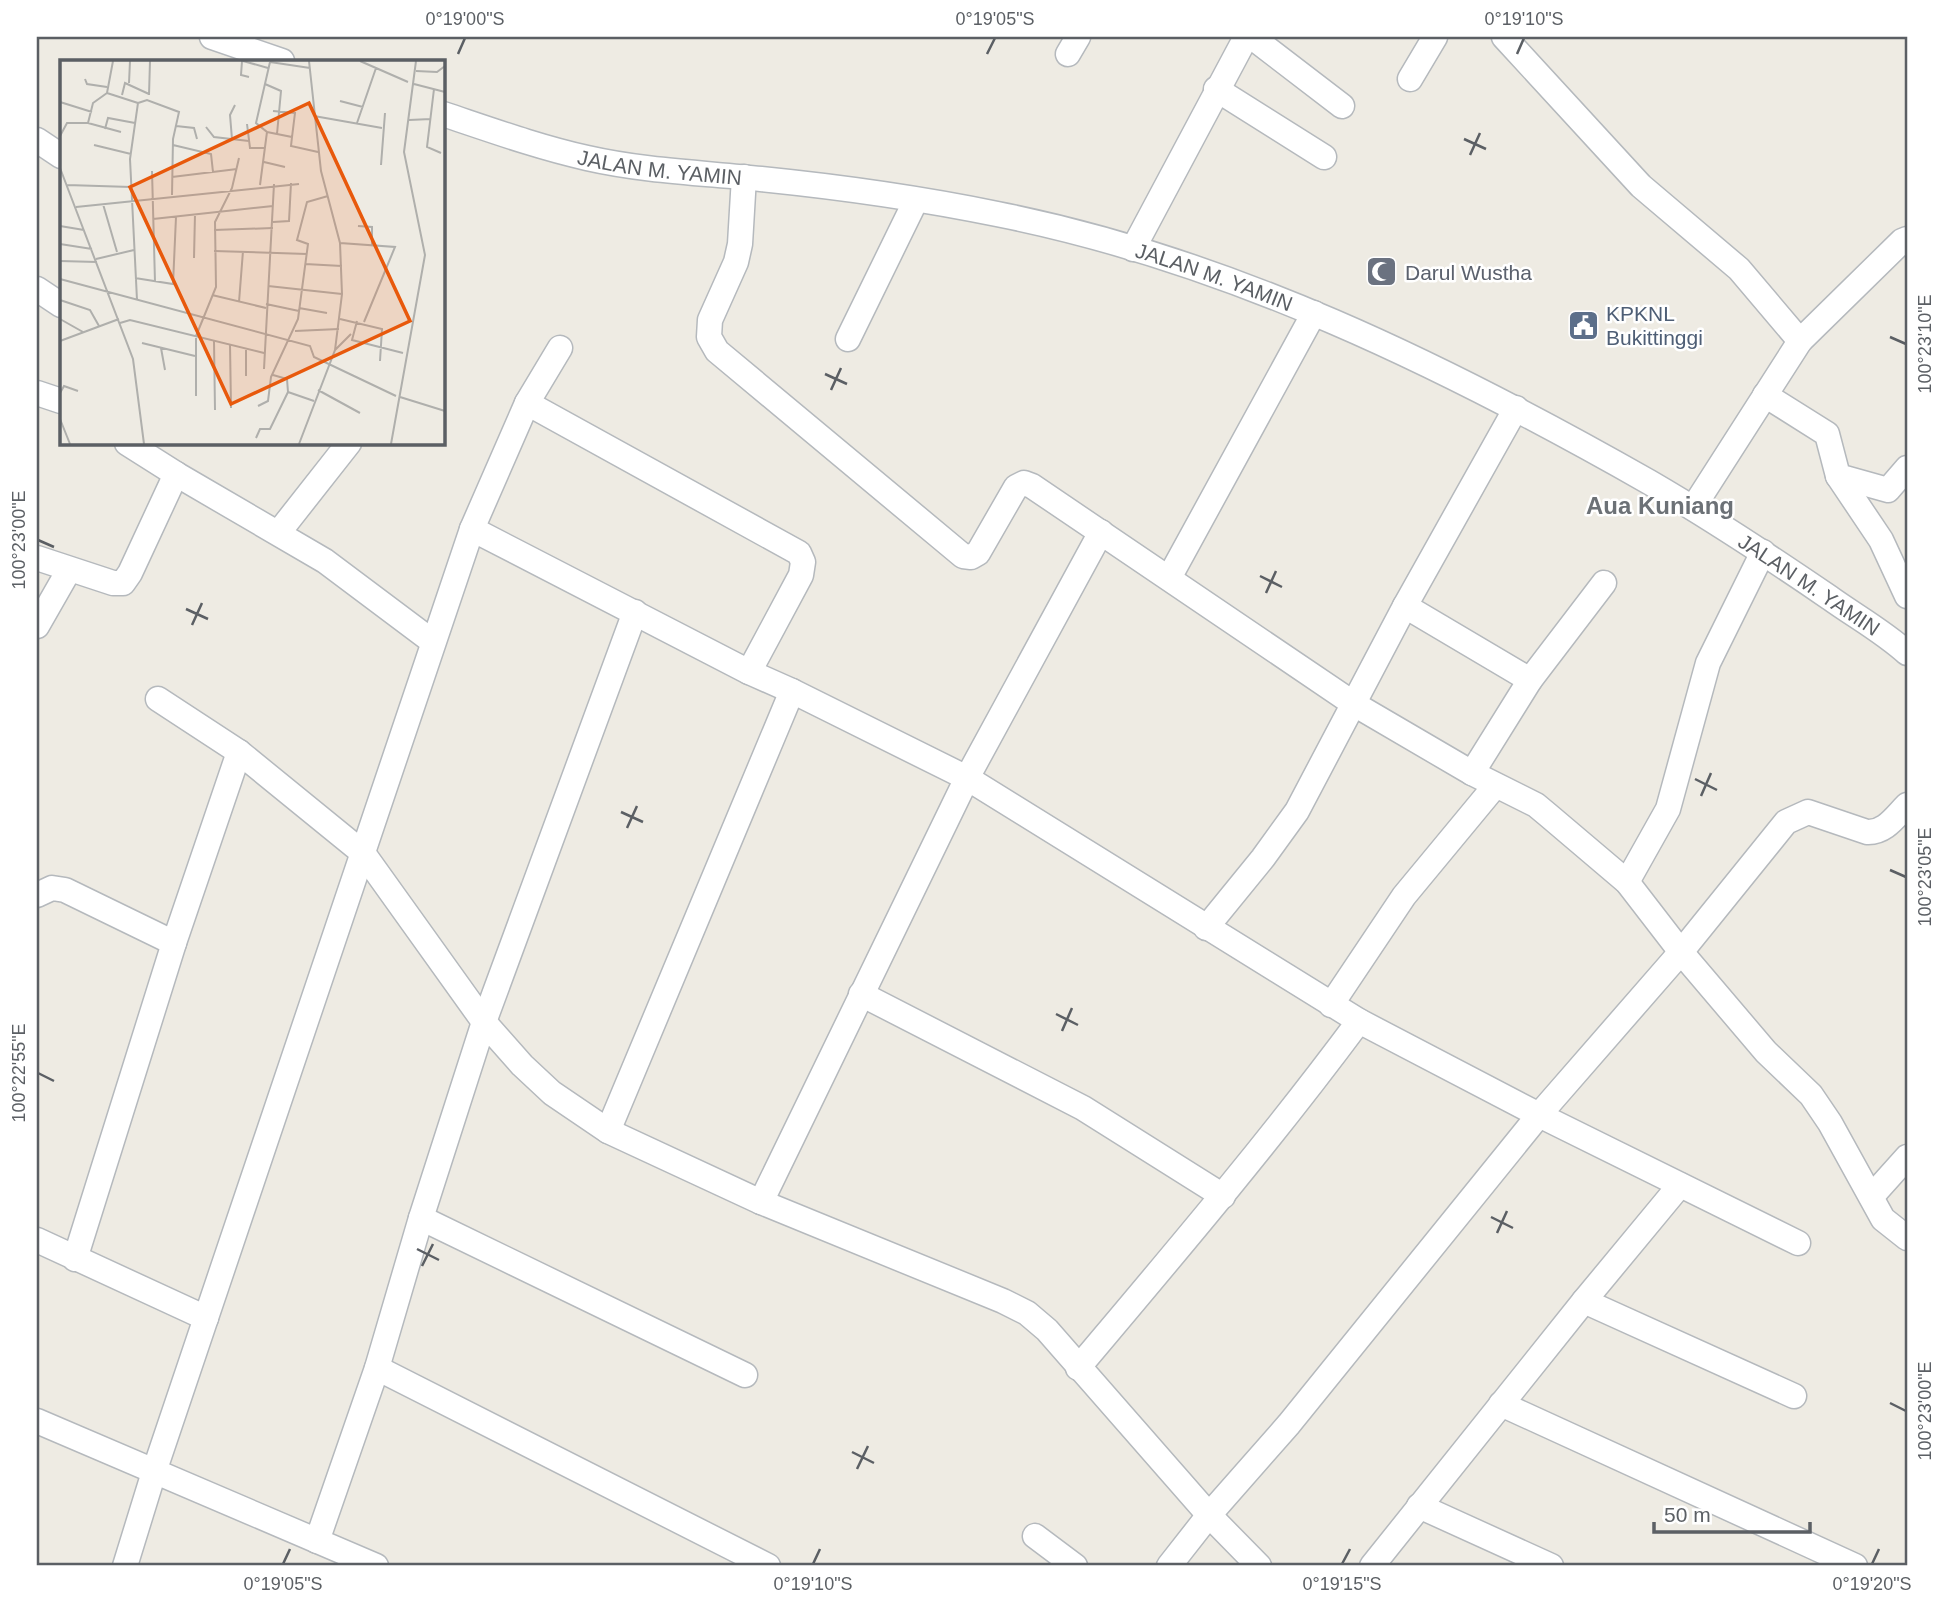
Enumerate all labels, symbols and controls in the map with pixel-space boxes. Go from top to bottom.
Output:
text: 0°19'00"S [425,9,505,29]
text: 0°19'05"S [955,9,1035,29]
text: 0°19'10"S [1484,9,1564,29]
inset map [60,60,444,444]
street label: JALAN M. YAMIN [575,145,743,189]
street label: JALAN M. YAMIN [1133,238,1296,315]
mosque icon: Darul Wustha [1365,255,1399,289]
place label: Darul Wustha [1405,261,1532,284]
text: 100°23'10"E [1915,294,1935,394]
place label: KPKNL Bukittinggi [1606,302,1703,349]
public building icon: KPKNL Bukittinggi [1566,308,1600,342]
text: 100°23'00"E [9,490,29,590]
district label: Aua Kuniang [1586,492,1734,519]
street label: JALAN M. YAMIN [1735,529,1884,640]
text: 100°23'05"E [1915,827,1935,927]
text: 100°22'55"E [9,1023,29,1123]
text: 100°23'00"E [1915,1361,1935,1461]
scale bar [1654,1491,1809,1535]
text: 50 m [1664,1503,1711,1526]
text: 0°19'05"S [243,1574,323,1594]
text: 0°19'10"S [773,1574,853,1594]
text: 0°19'15"S [1302,1574,1382,1594]
text: 0°19'20"S [1832,1574,1912,1594]

